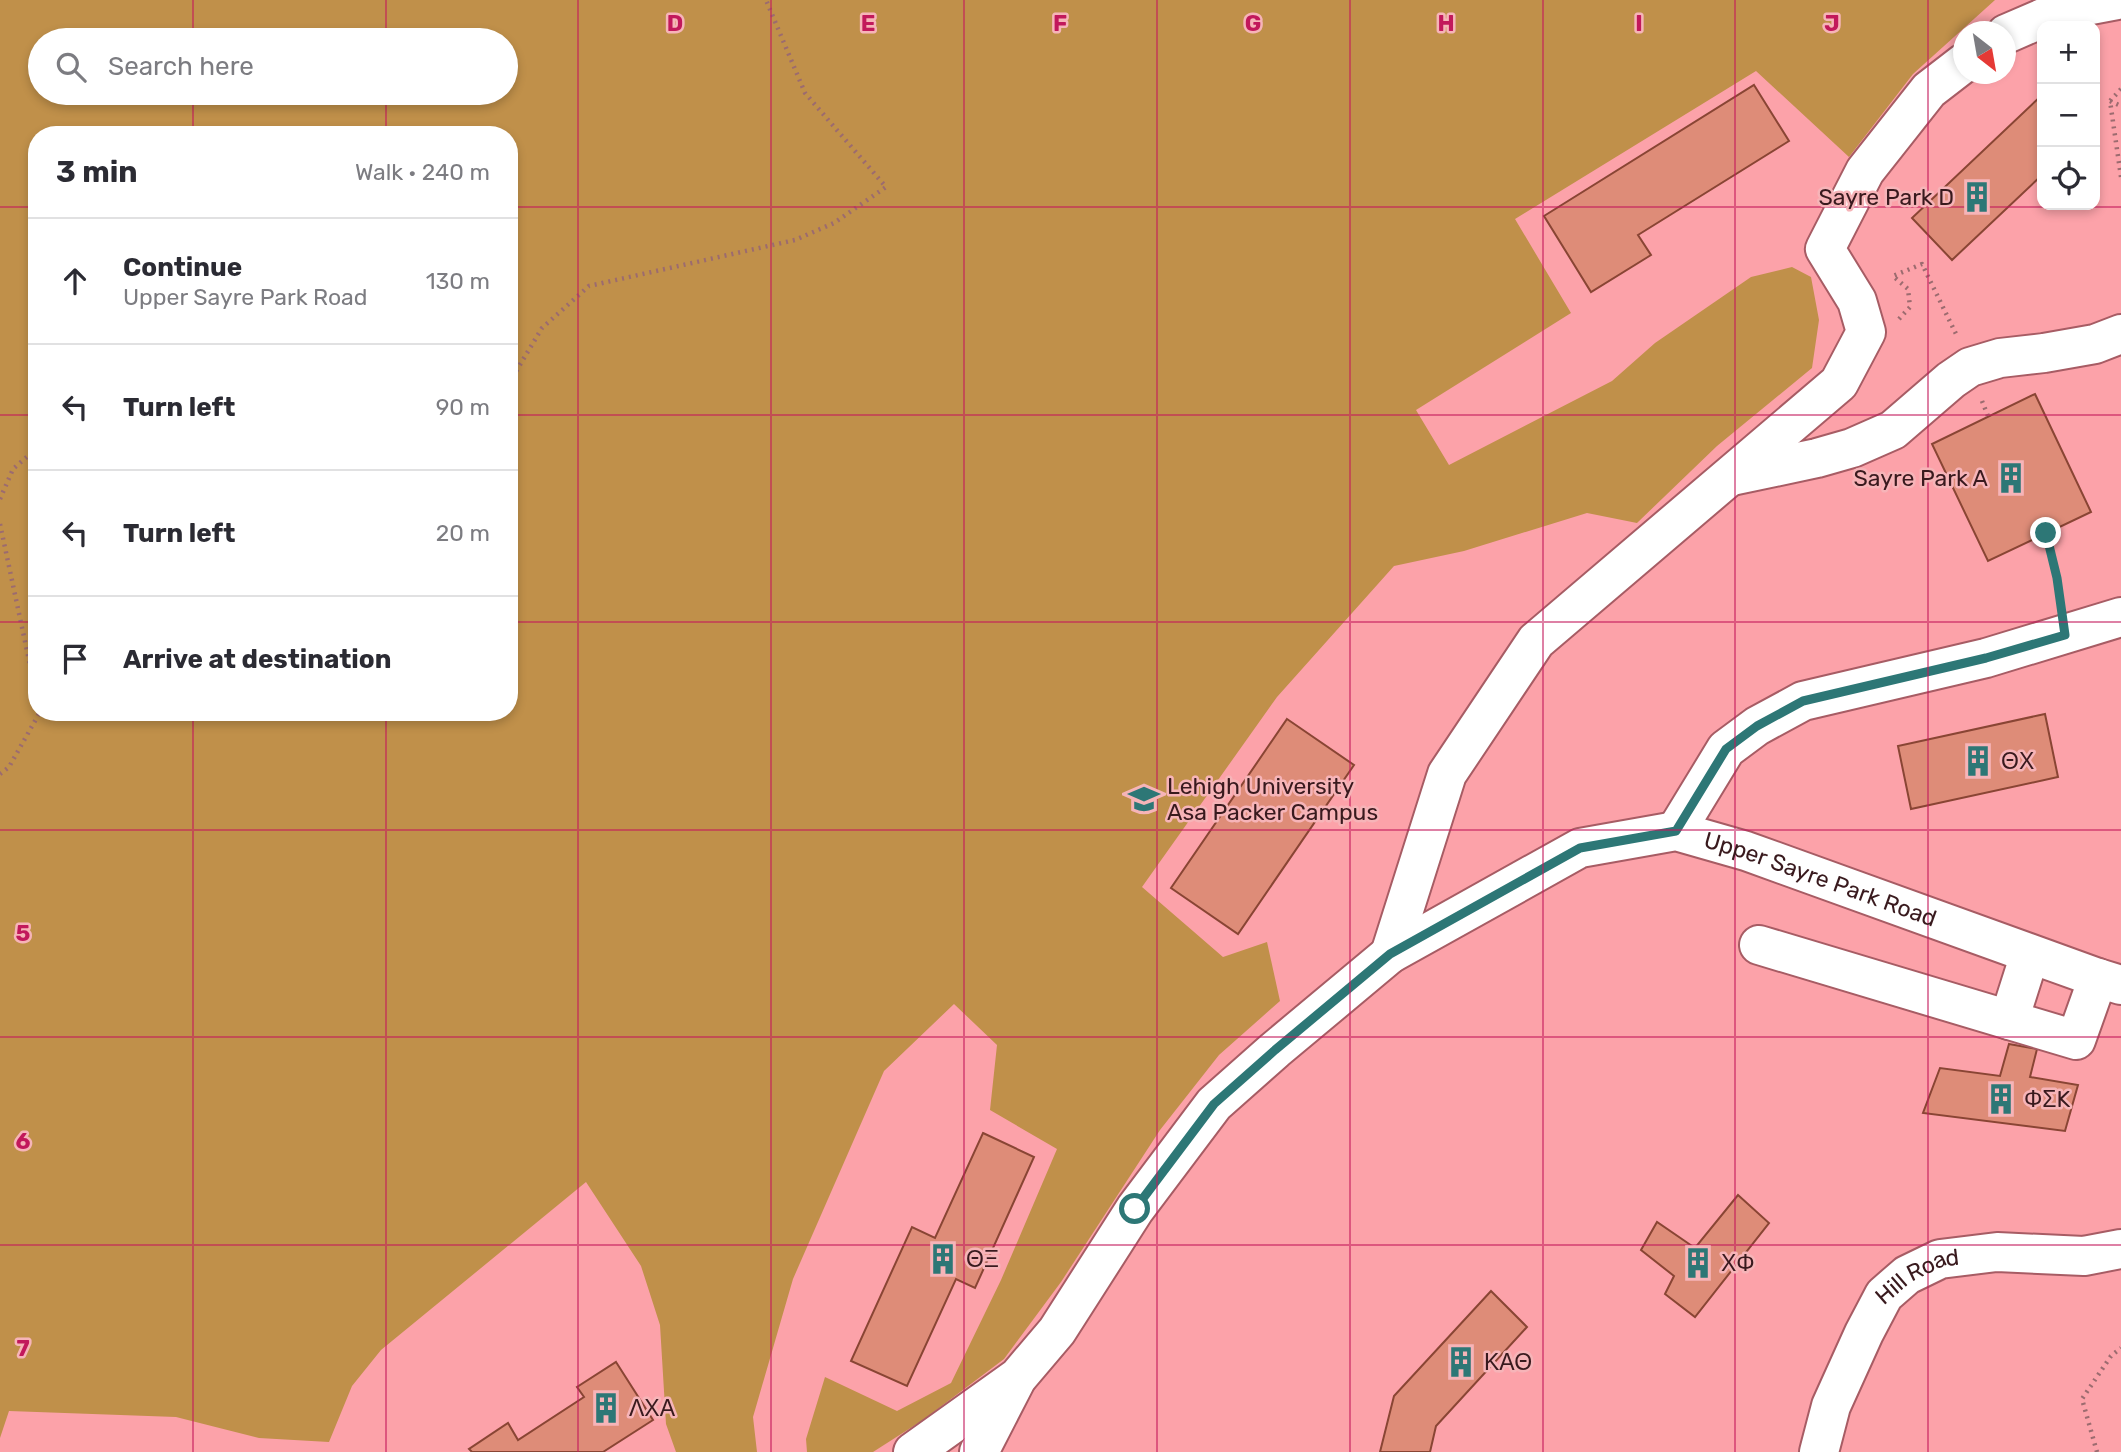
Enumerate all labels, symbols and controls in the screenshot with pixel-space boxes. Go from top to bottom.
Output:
text: D [667,9,683,37]
text: E [861,9,875,37]
text: F [1053,9,1067,37]
text: G [1245,9,1261,37]
text: H [1437,9,1455,37]
text: I [1635,9,1643,37]
text: J [1824,9,1840,37]
north arrow [1953,21,2016,84]
map controls [2037,21,2100,210]
button: + [2037,21,2100,84]
search box [28,28,518,105]
icon: search [52,48,90,86]
text: Search here [108,51,254,82]
button: − [2037,84,2100,147]
button: locate [2037,147,2100,210]
text: 3 min [56,154,138,190]
text: Walk · 240 m [355,158,490,186]
building icon: Sayre Park D [1960,180,1994,214]
place label: Sayre Park D [1818,183,1954,211]
text: Continue [123,252,242,283]
icon: ahead [56,262,94,300]
text: 130 m [426,267,490,295]
text: Upper Sayre Park Road [123,283,368,311]
icon: left [56,388,94,426]
text: Turn left [123,392,235,423]
text: 90 m [436,393,490,421]
building icon: Sayre Park A [1994,461,2028,495]
place label: Sayre Park A [1853,464,1988,492]
icon: left [56,514,94,552]
route end [2030,517,2061,548]
text: Turn left [123,518,235,549]
text: 20 m [436,519,490,547]
icon: arrive [56,640,94,678]
text: Arrive at destination [123,644,391,675]
building icon: ΘΧ [1961,744,1995,778]
place label: ΘΧ [2001,747,2034,775]
place label: Lehigh University Asa Packer Campus [1167,772,1378,826]
school or university icon: Lehigh University Asa Packer Campus [1127,782,1161,816]
street label: Upper Sayre Park Road [1701,826,1940,933]
text: 5 [16,919,31,947]
building icon: ΦΣK [1984,1082,2018,1116]
place label: ΦΣK [2024,1085,2071,1113]
text: 6 [16,1127,31,1155]
route start [1119,1193,1150,1224]
building icon: ΘΞ [926,1242,960,1276]
street label: Hill Road [1869,1243,1961,1310]
place label: ΘΞ [966,1245,999,1273]
building icon: ΧΦ [1681,1246,1715,1280]
place label: ΧΦ [1721,1249,1755,1277]
text: 7 [16,1334,30,1362]
building icon: ΚΑΘ [1444,1345,1478,1379]
place label: ΚΑΘ [1484,1348,1532,1376]
building icon: ΛΧΑ [589,1391,623,1425]
place label: ΛΧΑ [629,1394,676,1422]

